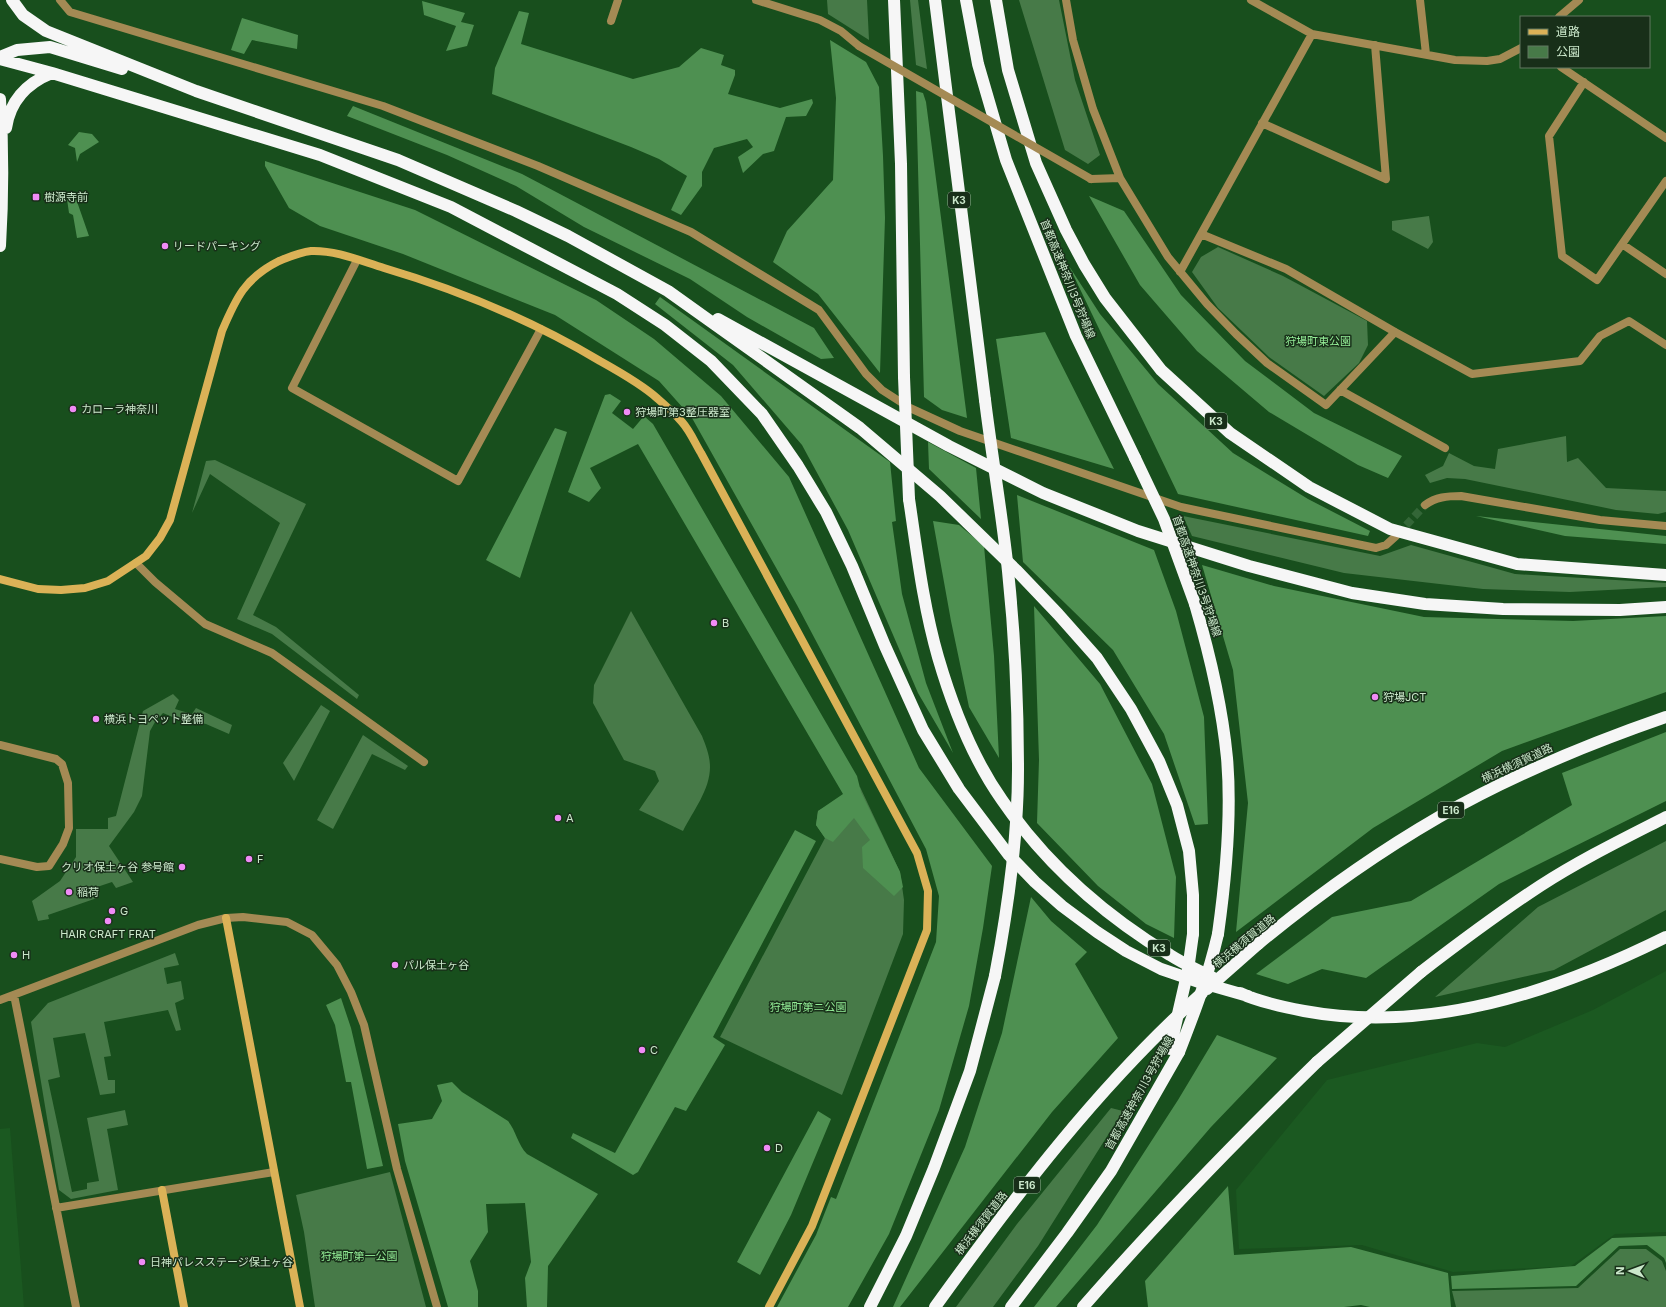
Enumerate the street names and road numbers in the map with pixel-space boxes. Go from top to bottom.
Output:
road number: K3 [948,192,970,208]
street label: 首都高速神奈川3号狩場線 [1038,217,1098,341]
road number: K3 [1205,413,1227,429]
street label: 首都高速神奈川3号狩場線 [1170,513,1224,639]
street label: 横浜横須賀道路 [1479,740,1555,786]
road number: E16 [1438,802,1464,818]
street label: 横浜横須賀道路 [1210,911,1278,971]
road number: K3 [1148,940,1170,956]
street label: 首都高速神奈川3号狩場線 [1102,1034,1176,1152]
road number: E16 [1014,1177,1040,1193]
street label: 横浜横須賀道路 [952,1188,1010,1258]

